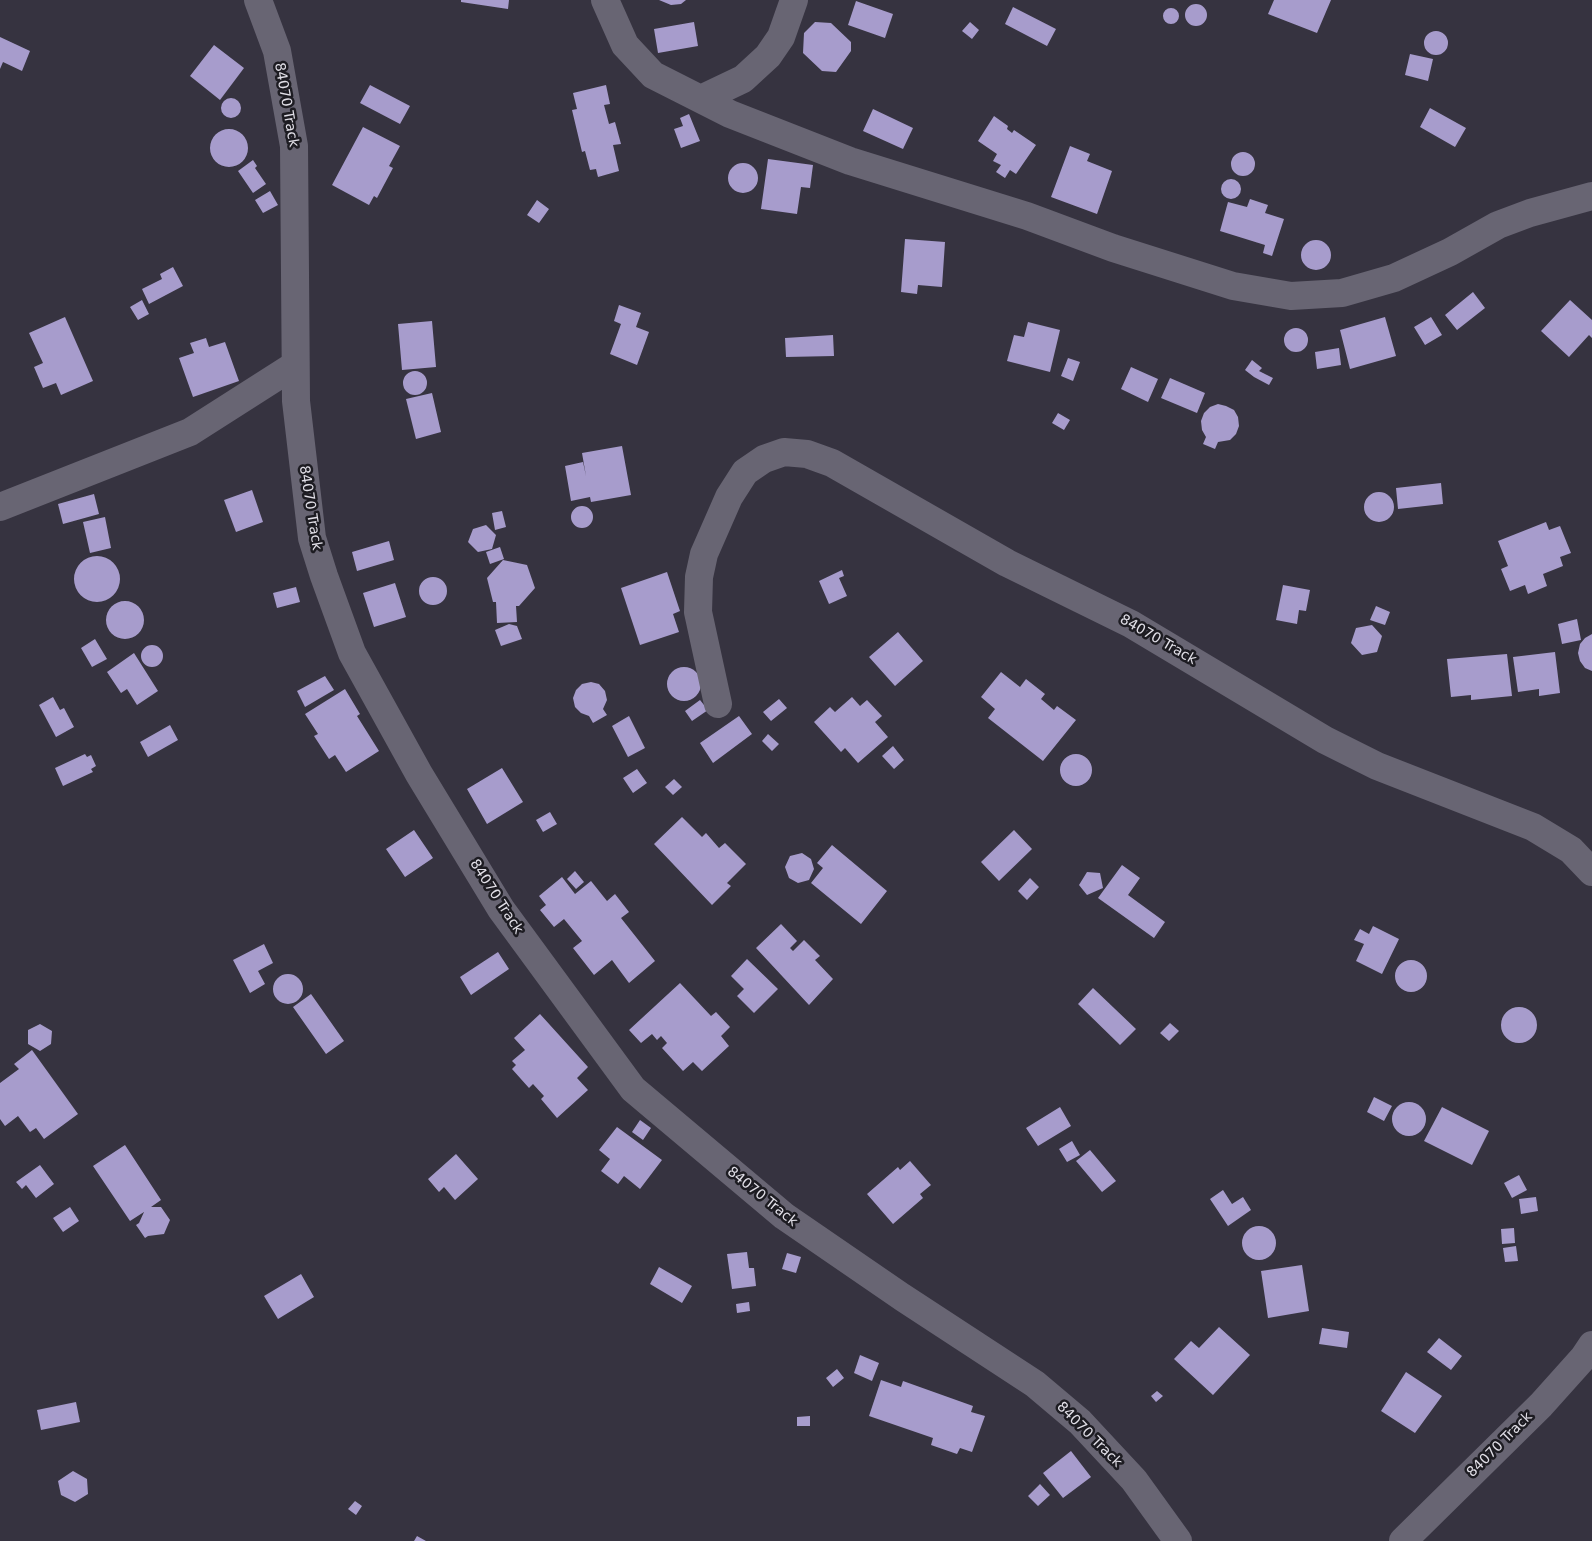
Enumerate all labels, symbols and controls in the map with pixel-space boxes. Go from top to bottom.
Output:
street label: 84070 Track [270,61,302,149]
street label: 84070 Track [295,464,325,552]
street label: 84070 Track [1117,611,1199,669]
street label: 84070 Track [466,857,526,937]
street label: 84070 Track [723,1164,801,1230]
street label: 84070 Track [1053,1399,1125,1471]
street label: 84070 Track [1464,1409,1536,1481]

